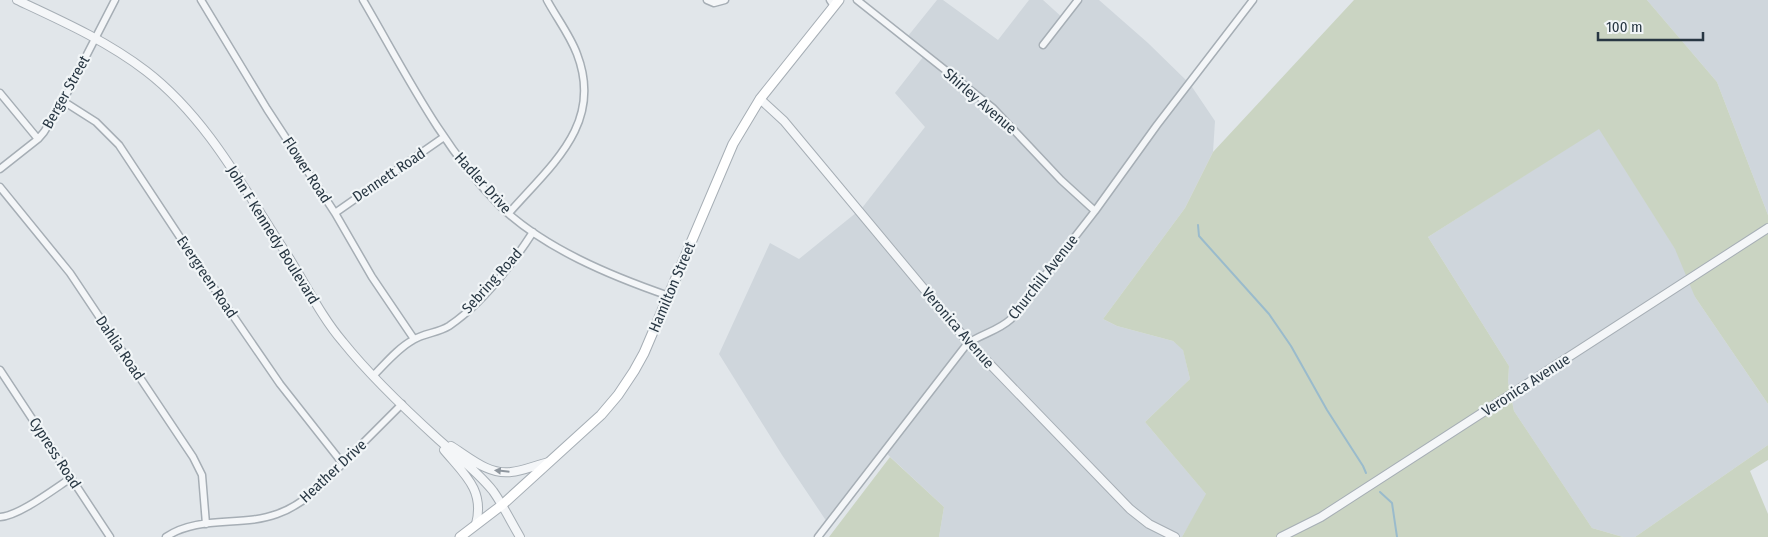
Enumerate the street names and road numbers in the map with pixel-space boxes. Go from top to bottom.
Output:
street label: Berger Street [39,52,93,132]
street label: Shirley Avenue [940,64,1020,138]
street label: Flower Road [279,134,335,206]
street label: Dennett Road [349,144,429,206]
street label: Hadler Drive [451,149,515,217]
street label: John F Kennedy Boulevard [223,162,323,308]
street label: Churchill Avenue [1004,231,1082,323]
street label: Evergreen Road [173,233,241,321]
street label: Hamilton Street [645,239,699,335]
street label: Sebring Road [458,245,526,317]
street label: Veronica Avenue [918,284,998,372]
street label: Dahlia Road [92,312,148,384]
street label: Veronica Avenue [1479,350,1573,420]
street label: Cypress Road [25,414,85,492]
street label: Heather Drive [296,436,370,506]

